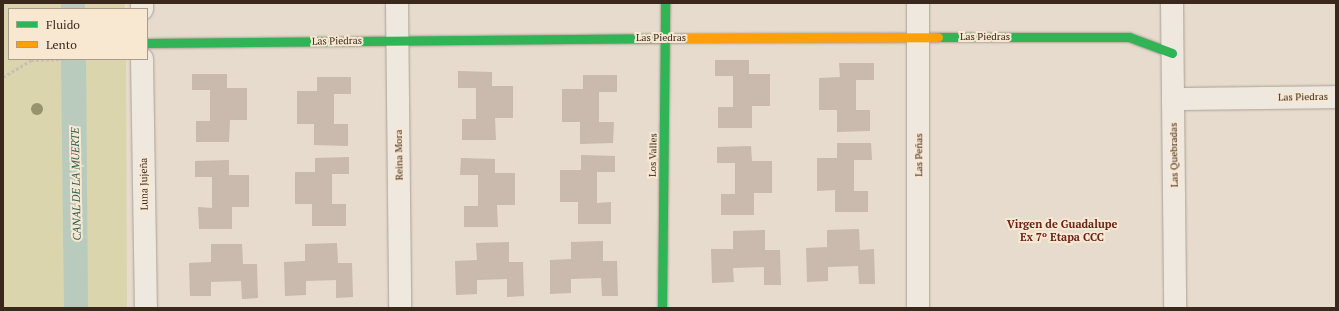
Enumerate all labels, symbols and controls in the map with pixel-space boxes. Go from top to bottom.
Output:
legend [8,8,148,60]
text: Fluido [46,17,80,32]
street label: Las Piedras [960,31,1010,43]
street label: Las Piedras [636,32,686,44]
street label: Las Piedras [312,35,362,47]
text: Lento [46,37,77,52]
street label: Las Piedras [1278,91,1328,103]
street label: Las Quebradas [1167,123,1181,187]
water label: CANAL DE LA MUERTE [68,127,84,241]
street label: Reina Mora [393,130,405,180]
street label: Los Valles [647,133,659,177]
street label: Las Peñas [913,133,925,177]
street label: Luna Jujeña [138,158,150,210]
district label: Virgen de Guadalupe Ex 7º Etapa CCC [1007,218,1117,244]

